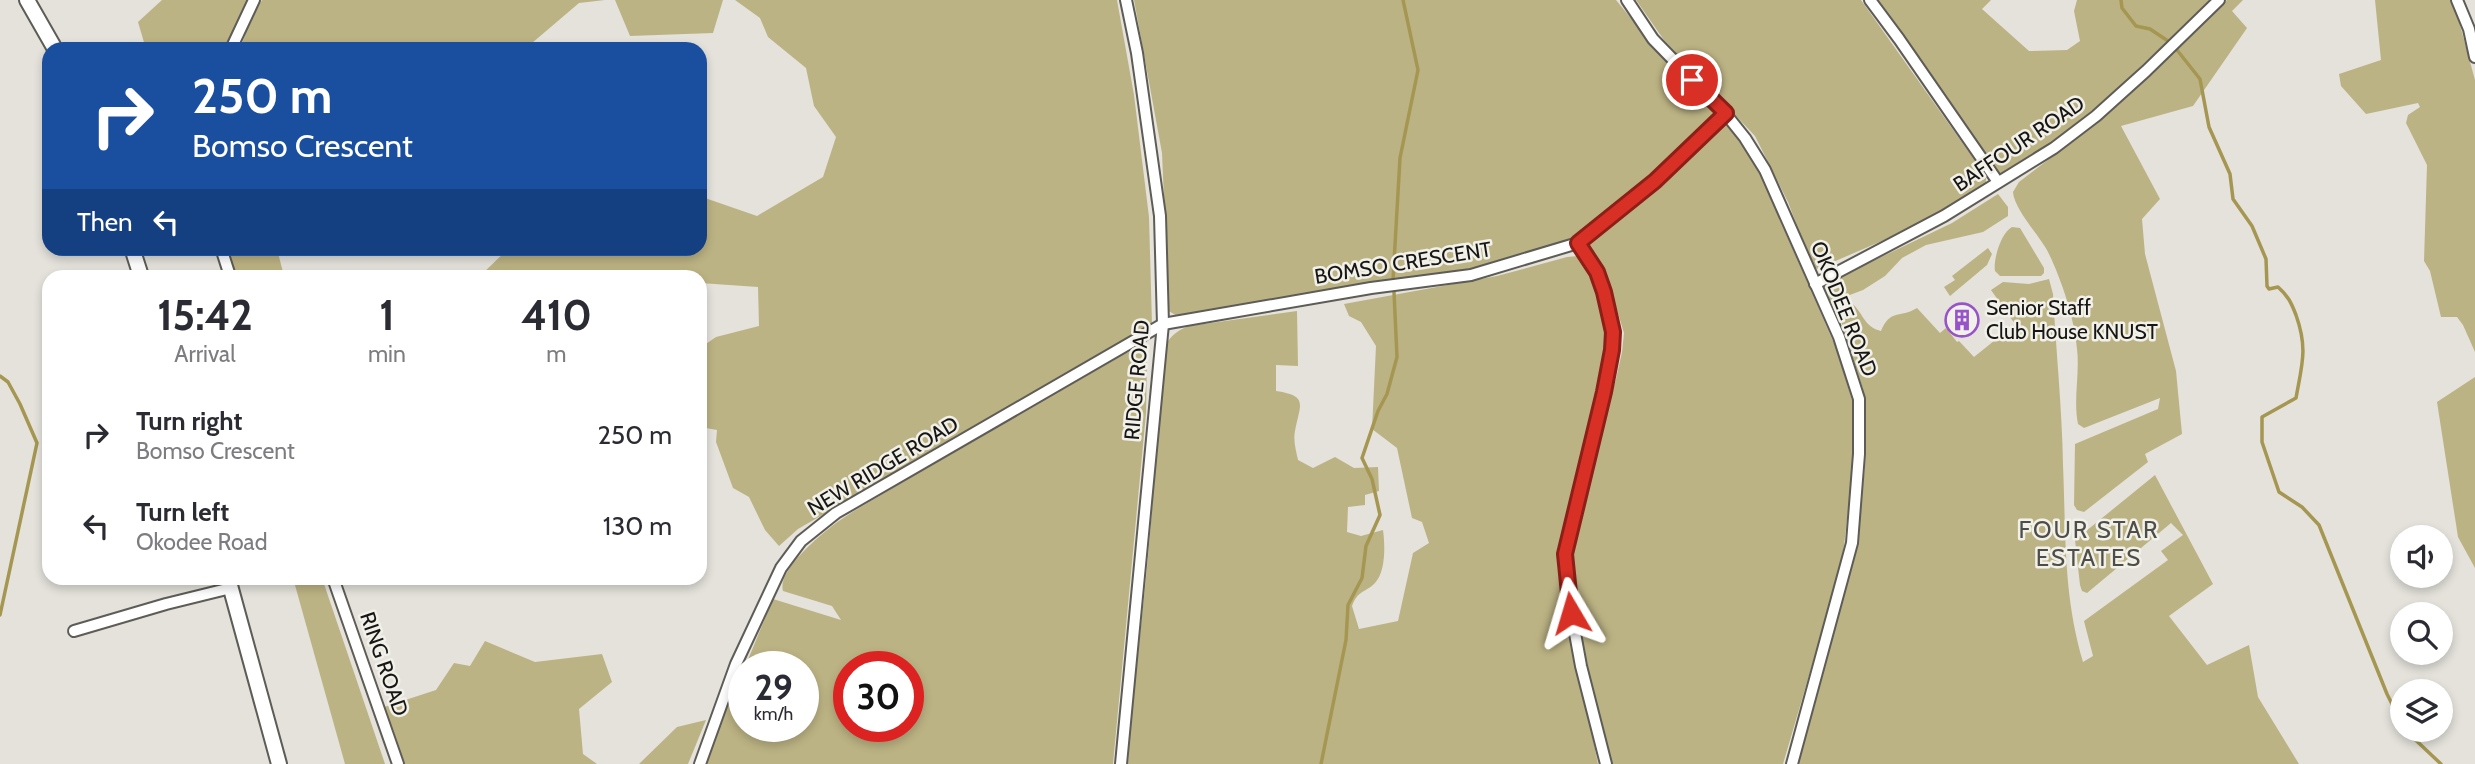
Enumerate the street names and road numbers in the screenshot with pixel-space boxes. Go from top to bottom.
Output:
street label: BAFFOUR ROAD [1948,90,2089,197]
street label: BOMSO CRESCENT [1313,236,1493,289]
street label: OKODEE ROAD [1806,238,1883,380]
street label: RIDGE ROAD [1119,319,1154,441]
street label: NEW RIDGE ROAD [803,411,963,520]
street label: RING ROAD [355,608,414,719]

